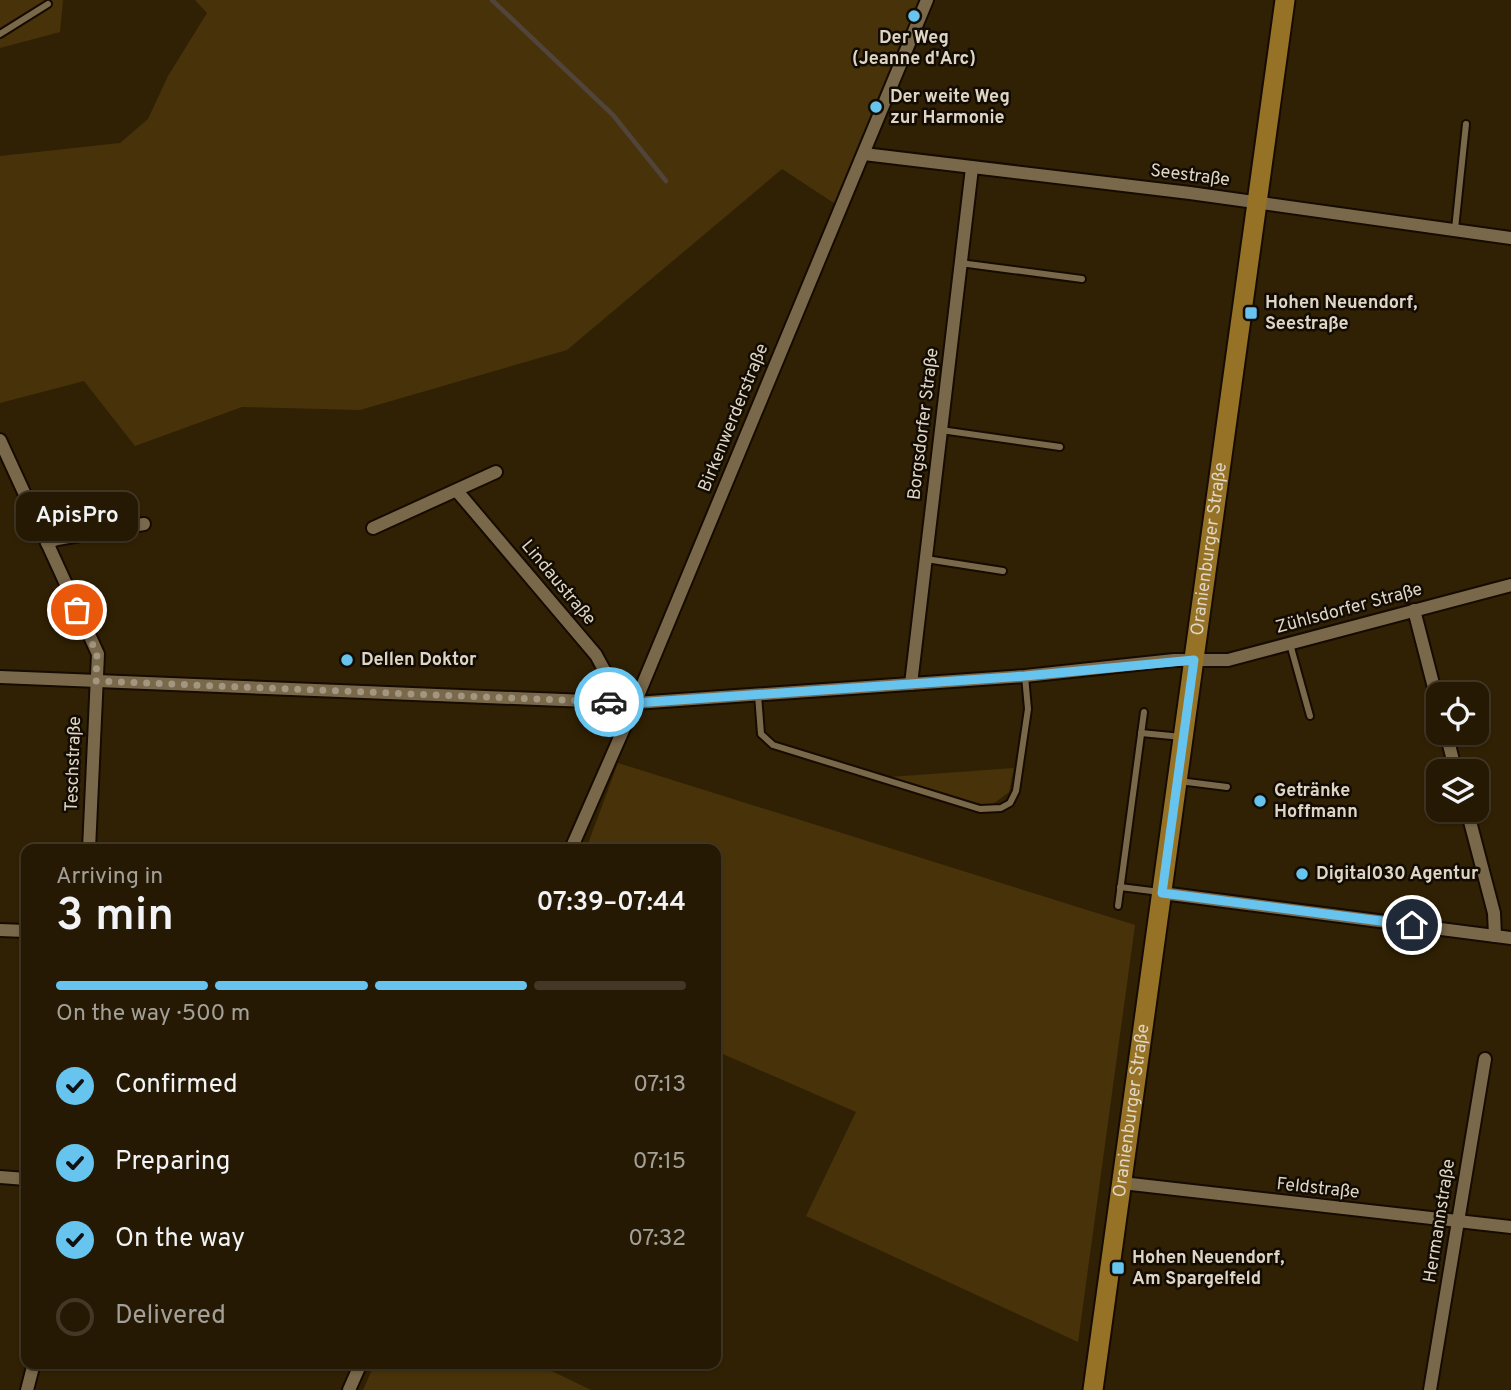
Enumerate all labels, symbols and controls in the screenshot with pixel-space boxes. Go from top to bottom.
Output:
marker: Der Weg (Jeanne d'Arc) [906,8,922,24]
place label: Der Weg (Jeanne d'Arc) [852,27,976,71]
place label: Der weite Weg zur Harmonie [890,86,1010,130]
marker: Der weite Weg zur Harmonie [868,99,884,115]
street label: Seestraße [1149,160,1231,192]
place label: Hohen Neuendorf, Seestraße [1265,292,1418,336]
marker: Hohen Neuendorf, Seestraße [1243,305,1259,321]
street label: Birkenwerderstraße [694,340,774,496]
street label: Borgsdorfer Straße [903,347,945,501]
street label: Oranienburger Straße [1186,461,1233,637]
callout: ApisPro [16,491,138,540]
text: ApisPro [35,502,119,531]
street label: Lindaustraße [515,535,601,631]
street label: Zühlsdorfer Straße [1273,578,1425,640]
pin [47,580,107,640]
icon: bag [58,591,96,629]
place label: Dellen Doktor [361,649,477,672]
marker: Dellen Doktor [339,652,355,668]
courier [574,667,644,737]
map controls [1426,682,1489,822]
button: locate [1426,682,1489,745]
icon: car [590,683,628,721]
street label: Teschstraße [61,716,87,812]
button: layers [1426,759,1489,822]
place label: Getränke Hoffmann [1274,780,1358,824]
marker: Getränke Hoffmann [1252,793,1268,809]
text: Arriving in [56,863,163,892]
place label: Digital030 Agentur [1316,863,1479,886]
marker: Digital030 Agentur [1294,866,1310,882]
text: 07:39–07:44 [537,887,686,920]
text: 3 min [56,888,174,947]
pin [1382,895,1442,955]
icon: home [1393,906,1431,944]
text: On the way · 500 m [56,1000,250,1029]
street label: Oranienburger Straße [1108,1022,1155,1199]
icon: check [56,1067,94,1105]
text: Confirmed [115,1069,238,1102]
text: 07:13 [633,1071,686,1100]
icon: check [56,1144,94,1182]
text: Preparing [115,1146,230,1179]
text: 07:15 [633,1148,686,1177]
street label: Hermannstraße [1419,1157,1461,1285]
street label: Feldstraße [1275,1173,1361,1205]
icon: check [56,1221,94,1259]
text: On the way [115,1223,245,1256]
text: 07:32 [628,1225,686,1254]
place label: Hohen Neuendorf, Am Spargelfeld [1132,1247,1285,1291]
marker: Hohen Neuendorf, Am Spargelfeld [1110,1260,1126,1276]
text: Delivered [115,1300,226,1333]

